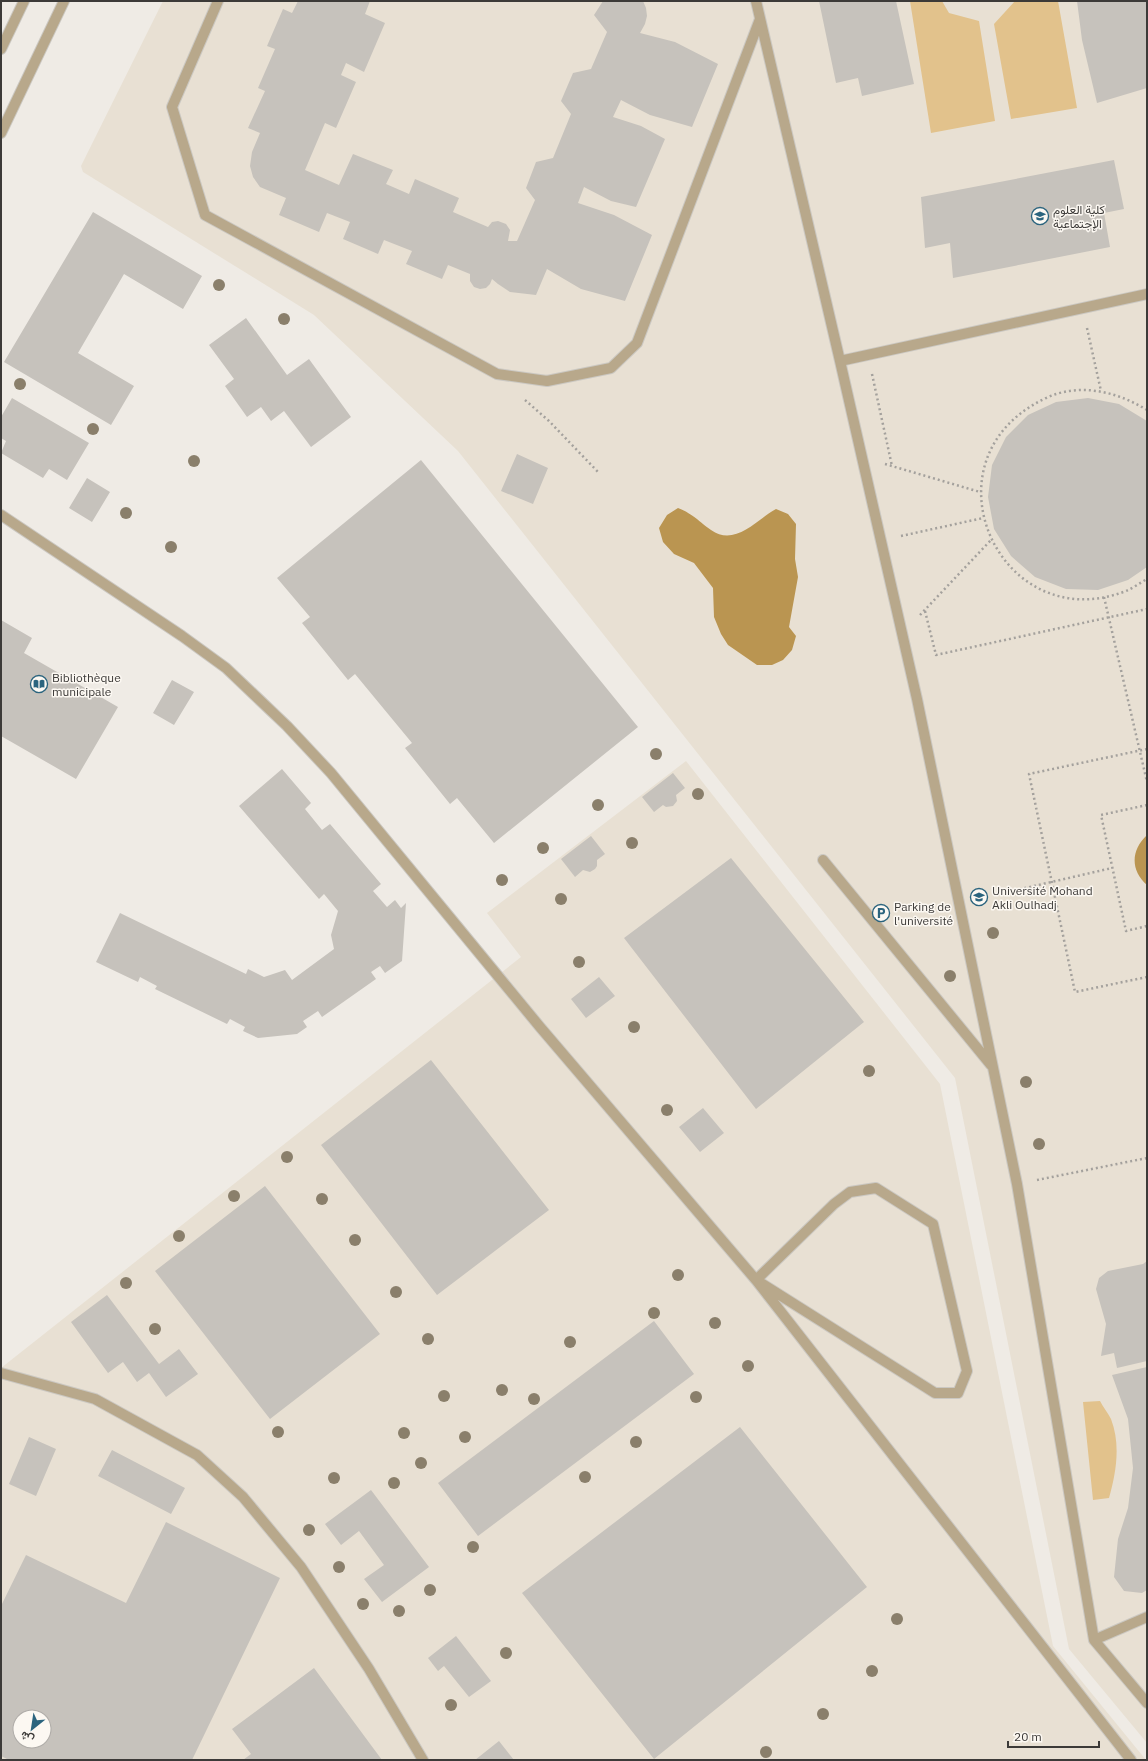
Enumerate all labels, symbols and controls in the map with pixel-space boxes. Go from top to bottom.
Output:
place label: كلية العلوم الإجتماعية [1053,202,1105,232]
school or university icon: كلية العلوم الإجتماعية [1030,206,1050,226]
place label: Bibliothèque municipale [52,670,121,699]
library icon: Bibliothèque municipale [29,674,49,694]
place label: Université Mohand Akli Oulhadj [992,883,1093,912]
school or university icon: Université Mohand Akli Oulhadj [969,887,989,907]
place label: Parking de l'université [894,899,954,928]
parking icon: Parking de l'université [871,903,891,923]
north arrow [12,1709,52,1749]
scale bar [1008,1723,1099,1749]
text: ش [18,1728,36,1747]
text: 20 m [1014,1729,1042,1744]

